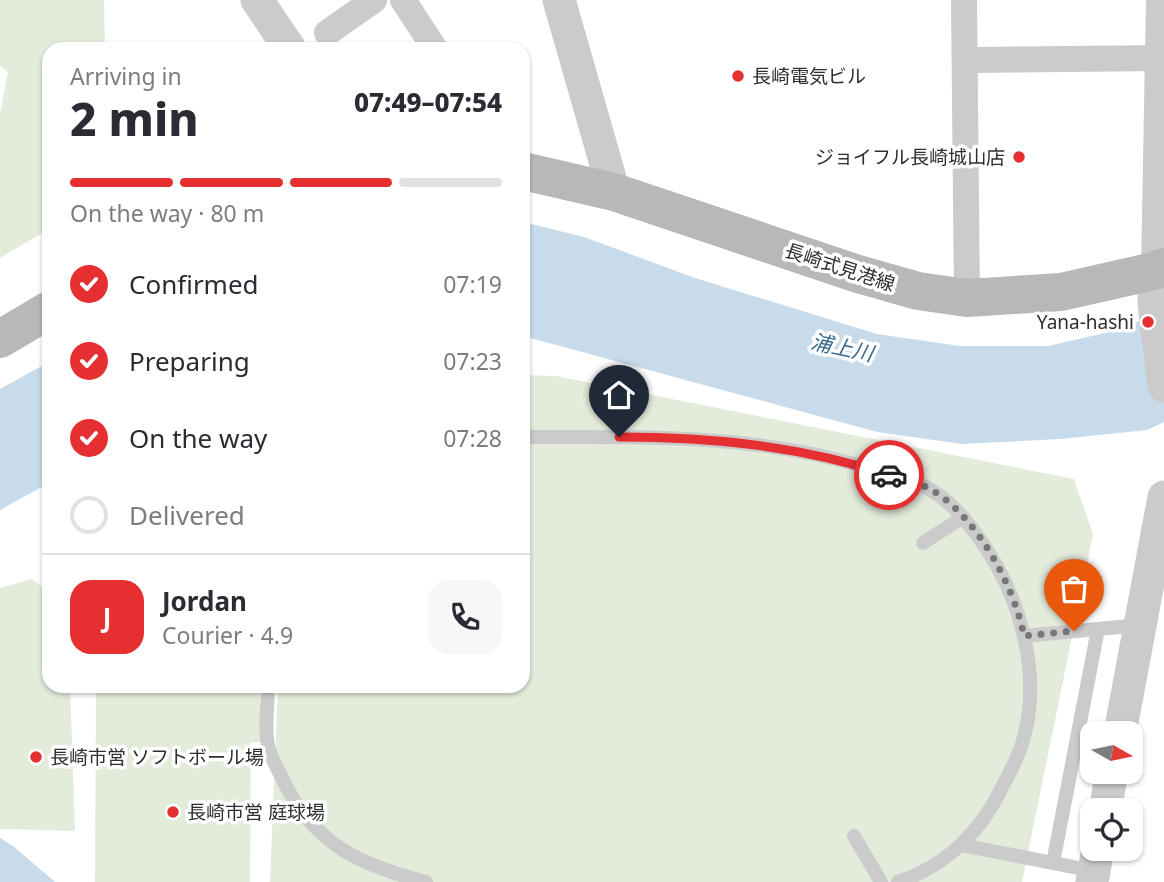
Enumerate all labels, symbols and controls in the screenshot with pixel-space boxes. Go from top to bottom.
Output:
text: Arriving in [70,60,182,92]
place label: 長崎電気ビル [752,63,866,89]
marker: 長崎電気ビル [730,68,746,84]
text: 07:49–07:54 [354,84,502,120]
text: 2 min [70,87,199,149]
place label: ジョイフル長崎城山店 [815,144,1005,170]
marker: ジョイフル長崎城山店 [1011,149,1027,165]
text: On the way · 80 m [70,197,264,229]
street label: 長崎式見港線 [782,237,898,297]
icon: check [70,265,108,303]
text: Confirmed [129,266,259,302]
text: 07:19 [443,268,502,300]
place label: Yana-hashi [1037,309,1134,335]
marker: Yana-hashi [1140,314,1156,330]
water label: 浦上川 [808,327,878,368]
icon: check [70,342,108,380]
text: Preparing [129,343,250,379]
text: 07:23 [443,345,502,377]
pin [589,365,649,437]
icon: home [600,376,638,414]
icon: check [70,419,108,457]
text: On the way [129,420,267,456]
text: 07:28 [443,422,502,454]
courier [854,440,924,510]
icon: car [870,456,908,494]
text: Delivered [129,497,245,533]
pin [1044,559,1104,631]
icon: bag [1055,570,1093,608]
button: phone [428,580,502,654]
text: Jordan [162,583,247,619]
text: J [103,599,111,635]
text: Courier · 4.9 [162,619,293,651]
north arrow [1080,721,1143,784]
map controls [1080,721,1143,861]
place label: 長崎市営 ソフトボール場 [50,744,264,770]
marker: 長崎市営 ソフトボール場 [28,749,44,765]
button: locate [1080,798,1143,861]
place label: 長崎市営 庭球場 [187,799,325,825]
marker: 長崎市営 庭球場 [165,804,181,820]

